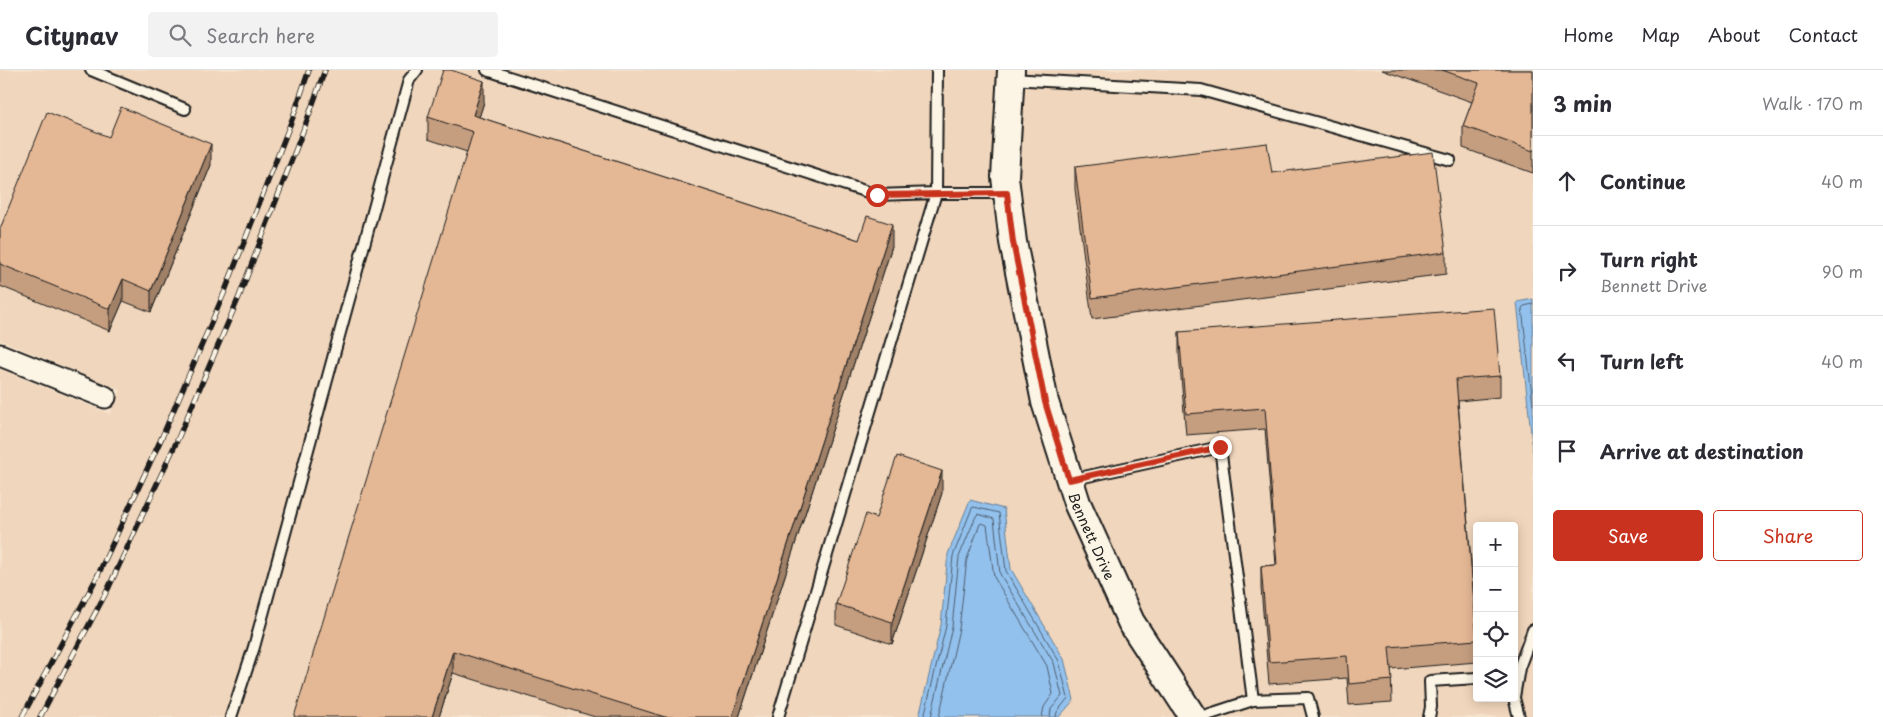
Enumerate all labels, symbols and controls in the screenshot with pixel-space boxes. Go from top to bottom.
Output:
search box [148,12,498,57]
text: Citynav [25,17,118,53]
icon: search [166,21,194,49]
text: Search here [206,21,315,49]
text: Home [1563,21,1613,48]
text: Map [1641,21,1680,48]
text: About [1708,21,1760,48]
text: Contact [1788,21,1858,48]
text: 3 min [1553,87,1612,119]
text: Walk · 170 m [1762,91,1863,115]
icon: ahead [1553,167,1581,195]
text: Continue [1600,167,1686,195]
text: 40 m [1821,169,1863,193]
route start [866,184,889,207]
text: Turn right [1600,245,1698,273]
icon: right [1553,257,1581,285]
text: 90 m [1822,259,1863,283]
text: Bennett Drive [1600,273,1707,297]
icon: left [1553,347,1581,375]
text: Turn left [1600,347,1684,375]
text: 40 m [1821,349,1863,373]
route end [1209,436,1232,459]
icon: arrive [1553,437,1581,465]
text: Arrive at destination [1600,437,1804,465]
street label: Bennett Drive [1064,490,1121,583]
button: Save [1553,510,1703,561]
button: Share [1713,510,1863,561]
map controls [1473,522,1518,702]
button: + [1473,522,1518,567]
button: − [1473,567,1518,612]
button: locate [1473,612,1518,657]
button: layers [1473,657,1518,702]

